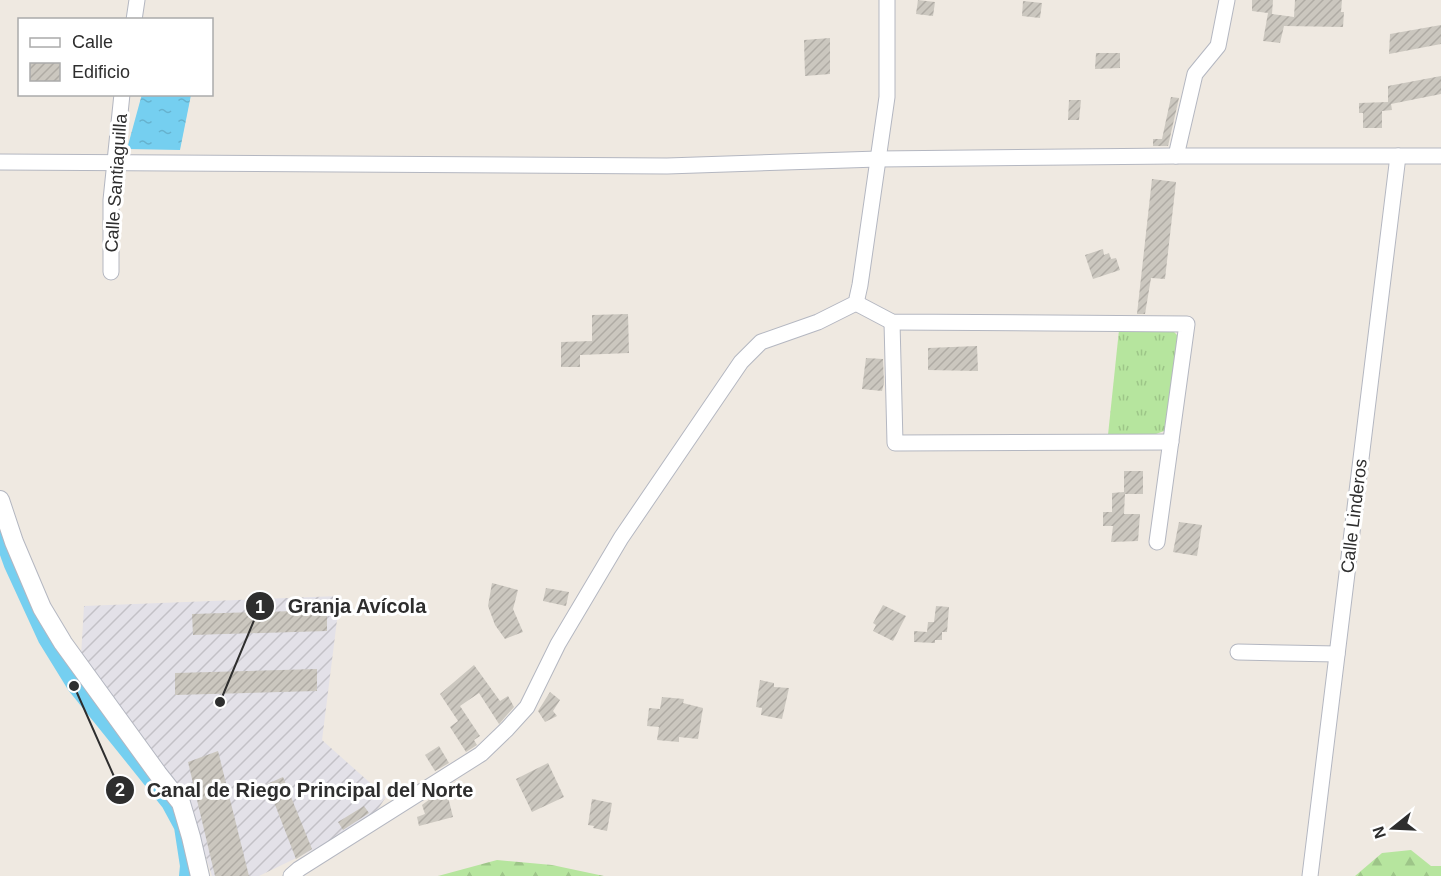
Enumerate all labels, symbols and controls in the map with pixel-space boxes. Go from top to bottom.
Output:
legend [18,18,213,96]
text: Calle [72,32,113,52]
text: Edificio [72,62,130,82]
street label: Calle Santiaguilla [101,112,131,253]
street label: Calle Linderos [1337,458,1371,574]
callout: Granja Avícola [245,587,438,625]
text: Granja Avícola [288,595,427,617]
text: 1 [255,597,265,617]
callout: Canal de Riego Principal del Norte [105,771,485,809]
text: Canal de Riego Principal del Norte [147,779,473,801]
text: 2 [115,780,125,800]
north arrow [1363,798,1423,858]
text: N [1369,824,1389,841]

